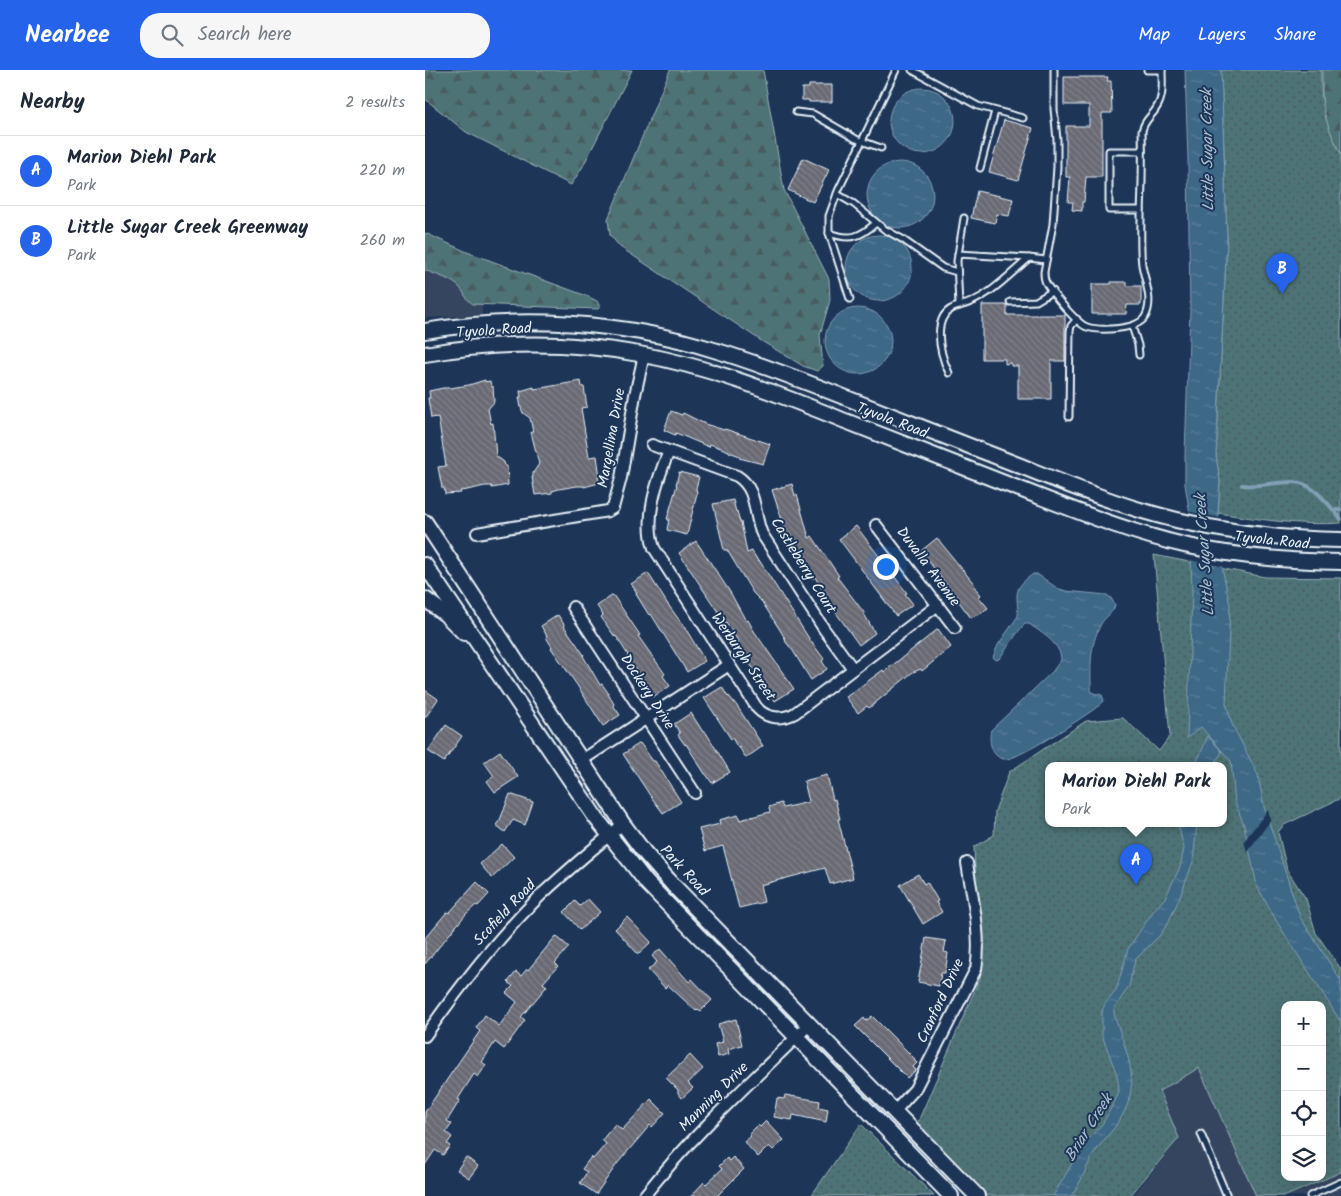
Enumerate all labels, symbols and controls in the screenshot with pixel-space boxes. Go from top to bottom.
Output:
search box [140,13,490,58]
text: Nearbee [25,16,110,55]
text: Search here [198,20,292,50]
icon: search [158,21,186,49]
text: Map [1139,21,1170,50]
text: Layers [1198,21,1246,50]
text: Share [1274,21,1316,50]
text: Nearby [20,86,85,119]
water label: Little Sugar Creek [1194,86,1222,211]
text: 2 results [345,90,405,115]
text: Marion Diehl Park [67,143,216,173]
text: A [31,158,41,183]
text: 220 m [359,158,405,183]
text: Park [67,173,96,198]
text: Little Sugar Creek Greenway [67,213,308,243]
text: B [31,228,41,253]
text: 260 m [360,228,405,253]
text: Park [67,243,96,268]
pin: B [1266,253,1298,294]
street label: Tyvola Road [456,316,533,346]
street label: Margellina Drive [591,386,633,490]
street label: Tyvola Road [853,396,932,446]
water label: Little Sugar Creek [1188,491,1222,617]
street label: Castleberry Court [764,513,842,619]
street label: Duvalla Avenue [890,522,966,612]
street label: Tyvola Road [1233,525,1311,557]
your location [873,554,899,580]
street label: Werburgh Street [704,608,782,706]
street label: Dockery Drive [613,649,681,735]
popup [1045,762,1227,827]
text: Marion Diehl Park [1062,767,1210,797]
text: Park [1062,797,1091,822]
street label: Park Road [654,840,715,903]
pin: A [1120,844,1152,885]
street label: Scofield Road [468,874,543,952]
street label: Cranford Drive [911,954,971,1047]
map controls [1281,1001,1326,1181]
button: + [1281,1001,1326,1046]
button: − [1281,1046,1326,1091]
street label: Manning Drive [673,1056,755,1138]
water label: Briar Creek [1058,1087,1121,1167]
button: locate [1281,1091,1326,1136]
button: layers [1281,1136,1326,1181]

